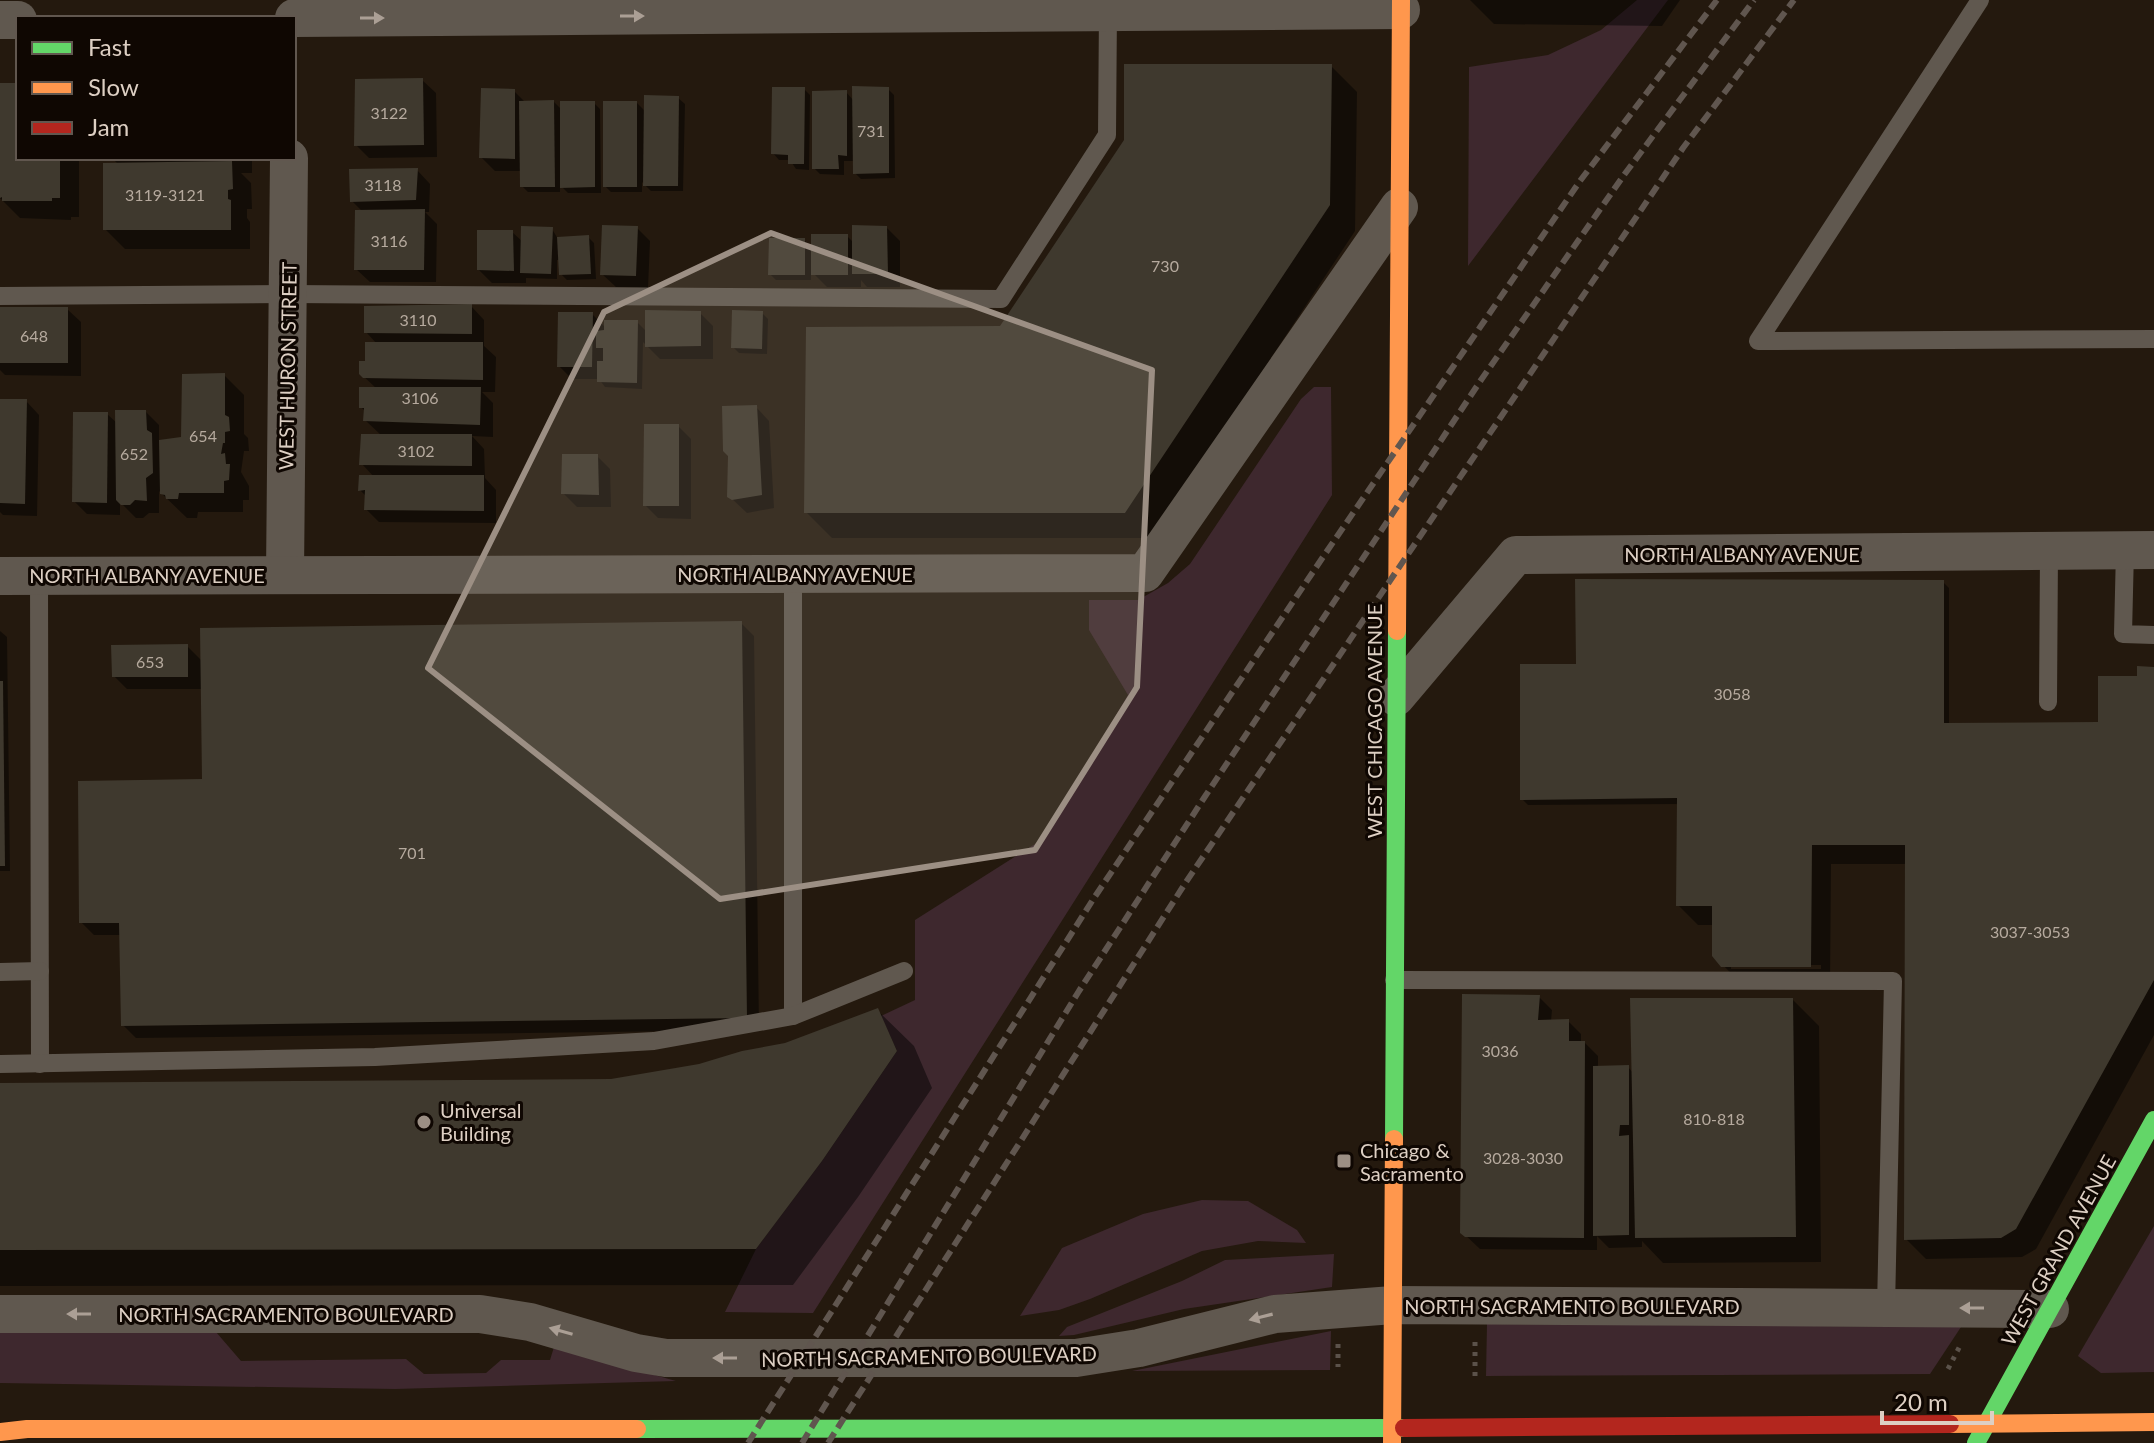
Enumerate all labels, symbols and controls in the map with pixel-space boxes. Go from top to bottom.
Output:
one-way arrow [620,10,645,22]
one-way arrow [360,11,385,24]
legend [16,16,296,160]
text: Fast [88,32,131,61]
text: Slow [88,72,139,101]
house number: 3122 [370,103,408,122]
text: Jam [88,112,129,141]
house number: 731 [857,121,885,140]
house number: 3118 [364,175,402,194]
house number: 3119-3121 [125,185,205,204]
house number: 3116 [370,231,408,250]
house number: 730 [1151,256,1179,275]
street label: WEST HURON STREET [273,261,301,470]
house number: 3110 [399,310,437,329]
house number: 648 [20,326,48,345]
house number: 3106 [401,388,439,407]
house number: 654 [189,426,217,445]
house number: 3102 [397,441,435,460]
house number: 652 [120,444,148,463]
street label: NORTH ALBANY AVENUE [1624,542,1860,566]
street label: NORTH ALBANY AVENUE [677,562,913,586]
street label: NORTH ALBANY AVENUE [29,563,265,587]
street label: WEST CHICAGO AVENUE [1362,604,1386,838]
house number: 653 [136,652,164,671]
house number: 3058 [1713,684,1751,703]
house number: 701 [398,843,426,862]
house number: 3037-3053 [1990,922,2070,941]
house number: 3036 [1481,1041,1519,1060]
place label: Universal Building [440,1098,522,1145]
house number: 810-818 [1683,1109,1745,1128]
marker: Universal Building [415,1113,433,1131]
place label: Chicago & Sacramento [1360,1138,1464,1185]
house number: 3028-3030 [1483,1148,1563,1167]
street label: WEST GRAND AVENUE [1996,1151,2120,1349]
marker: Chicago & Sacramento [1335,1152,1353,1170]
street label: NORTH SACRAMENTO BOULEVARD [1404,1294,1740,1318]
street label: NORTH SACRAMENTO BOULEVARD [118,1302,454,1326]
one-way arrow [1959,1302,1984,1314]
one-way arrow [66,1308,91,1320]
one-way arrow [1248,1312,1273,1324]
one-way arrow [549,1324,573,1337]
street label: NORTH SACRAMENTO BOULEVARD [761,1341,1097,1371]
one-way arrow [712,1352,737,1364]
scale bar [1882,1375,1992,1425]
text: 20 m [1894,1387,1948,1416]

